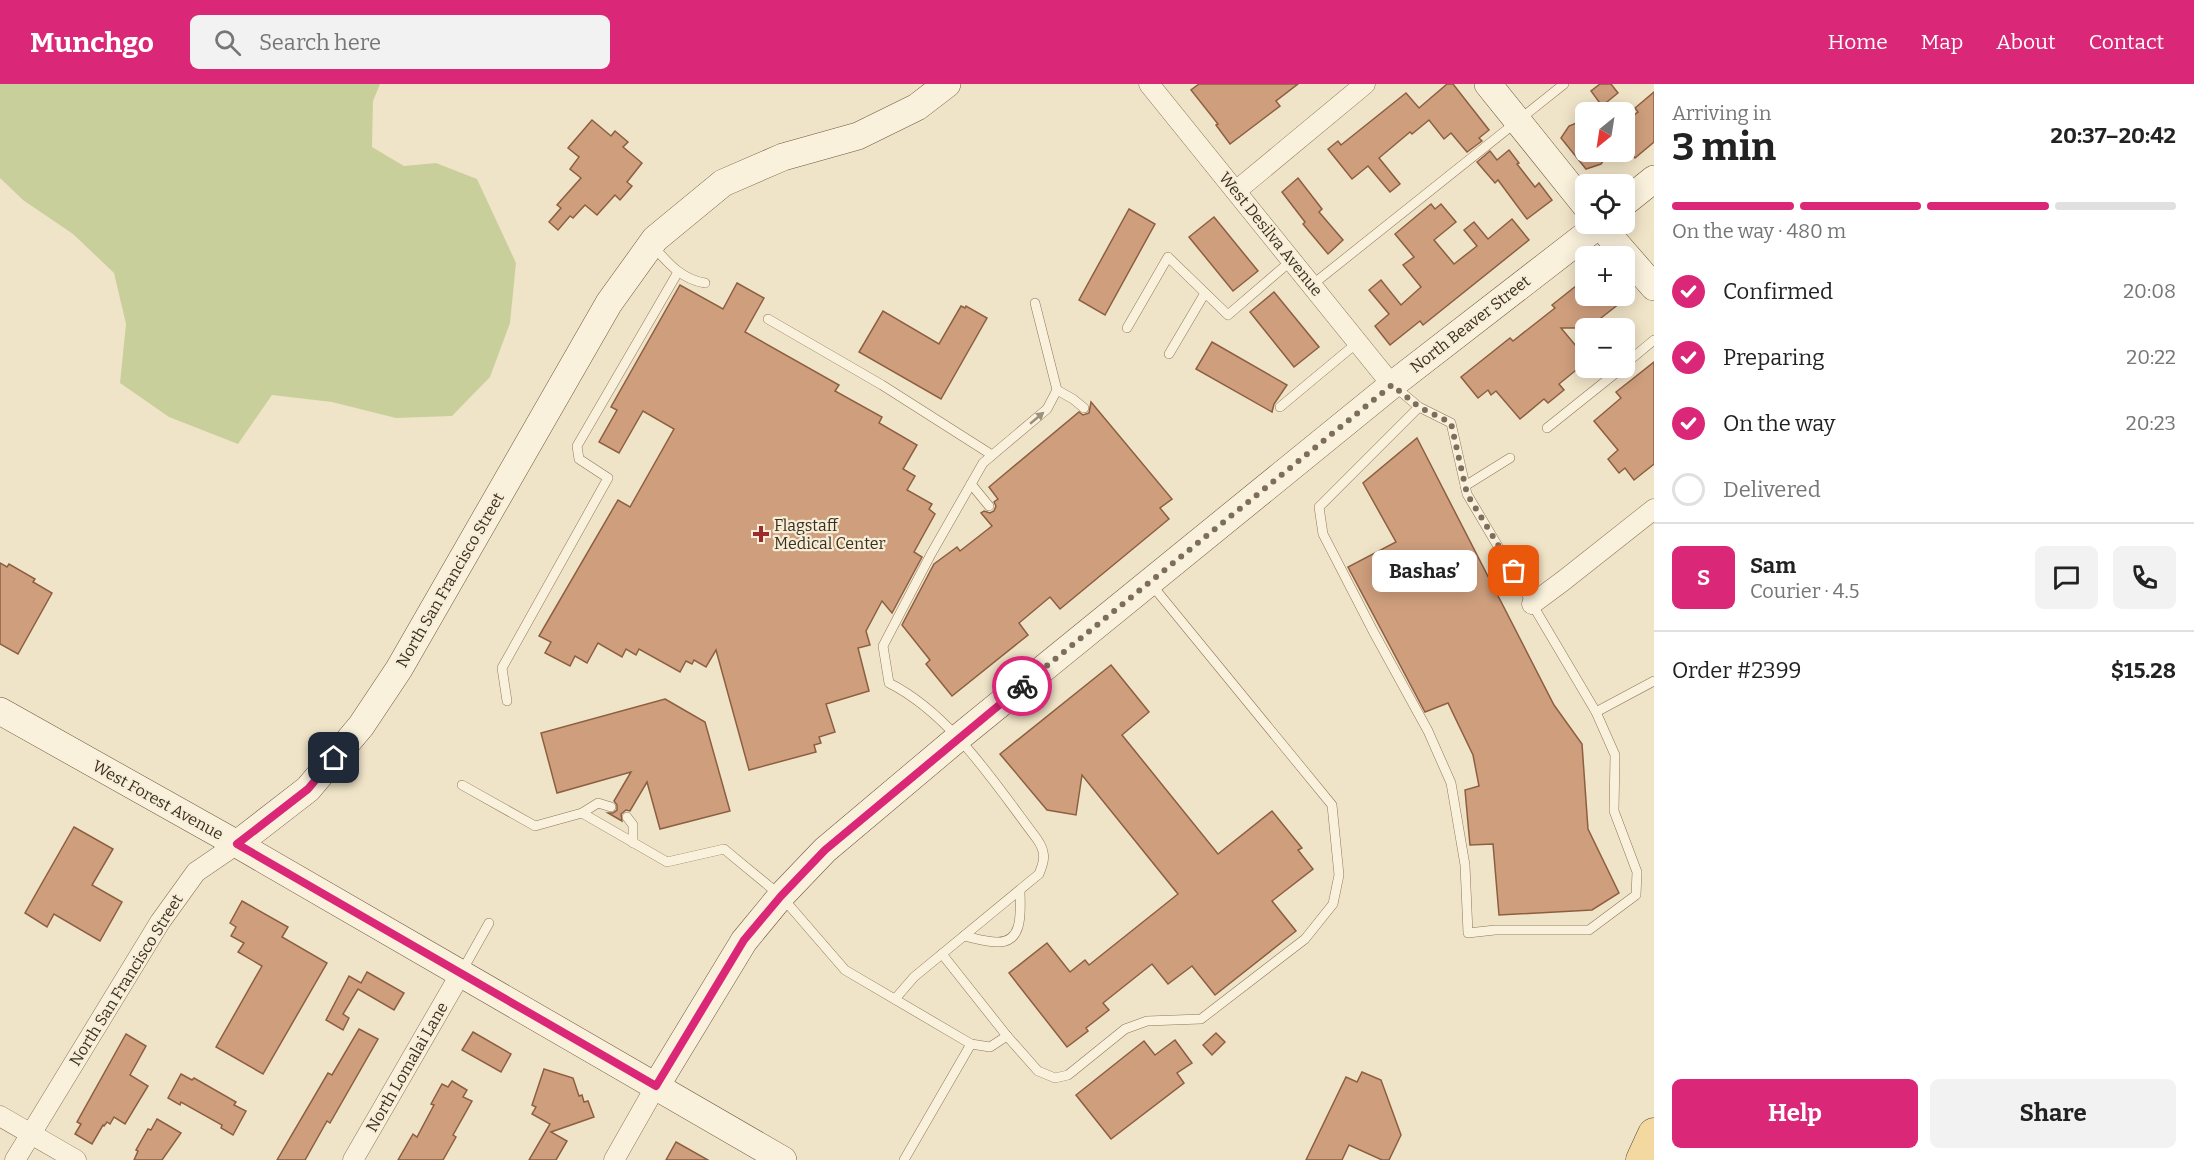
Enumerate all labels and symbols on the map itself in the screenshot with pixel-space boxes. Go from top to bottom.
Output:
north arrow [1575,102,1635,162]
street label: West Desilva Avenue [1215,168,1327,300]
street label: North Beaver Street [1406,271,1534,377]
one-way arrow [1029,411,1045,424]
street label: North San Francisco Street [392,489,508,671]
place label: Flagstaff Medical Center [774,516,886,553]
marker: Flagstaff Medical Center [752,525,770,543]
pin [1488,545,1539,596]
callout: Bashas’ [1373,550,1478,592]
courier [992,656,1052,716]
pin [308,732,359,783]
street label: West Forest Avenue [89,756,227,844]
street label: North San Francisco Street [65,890,187,1069]
street label: North Lomalai Lane [362,999,452,1135]

